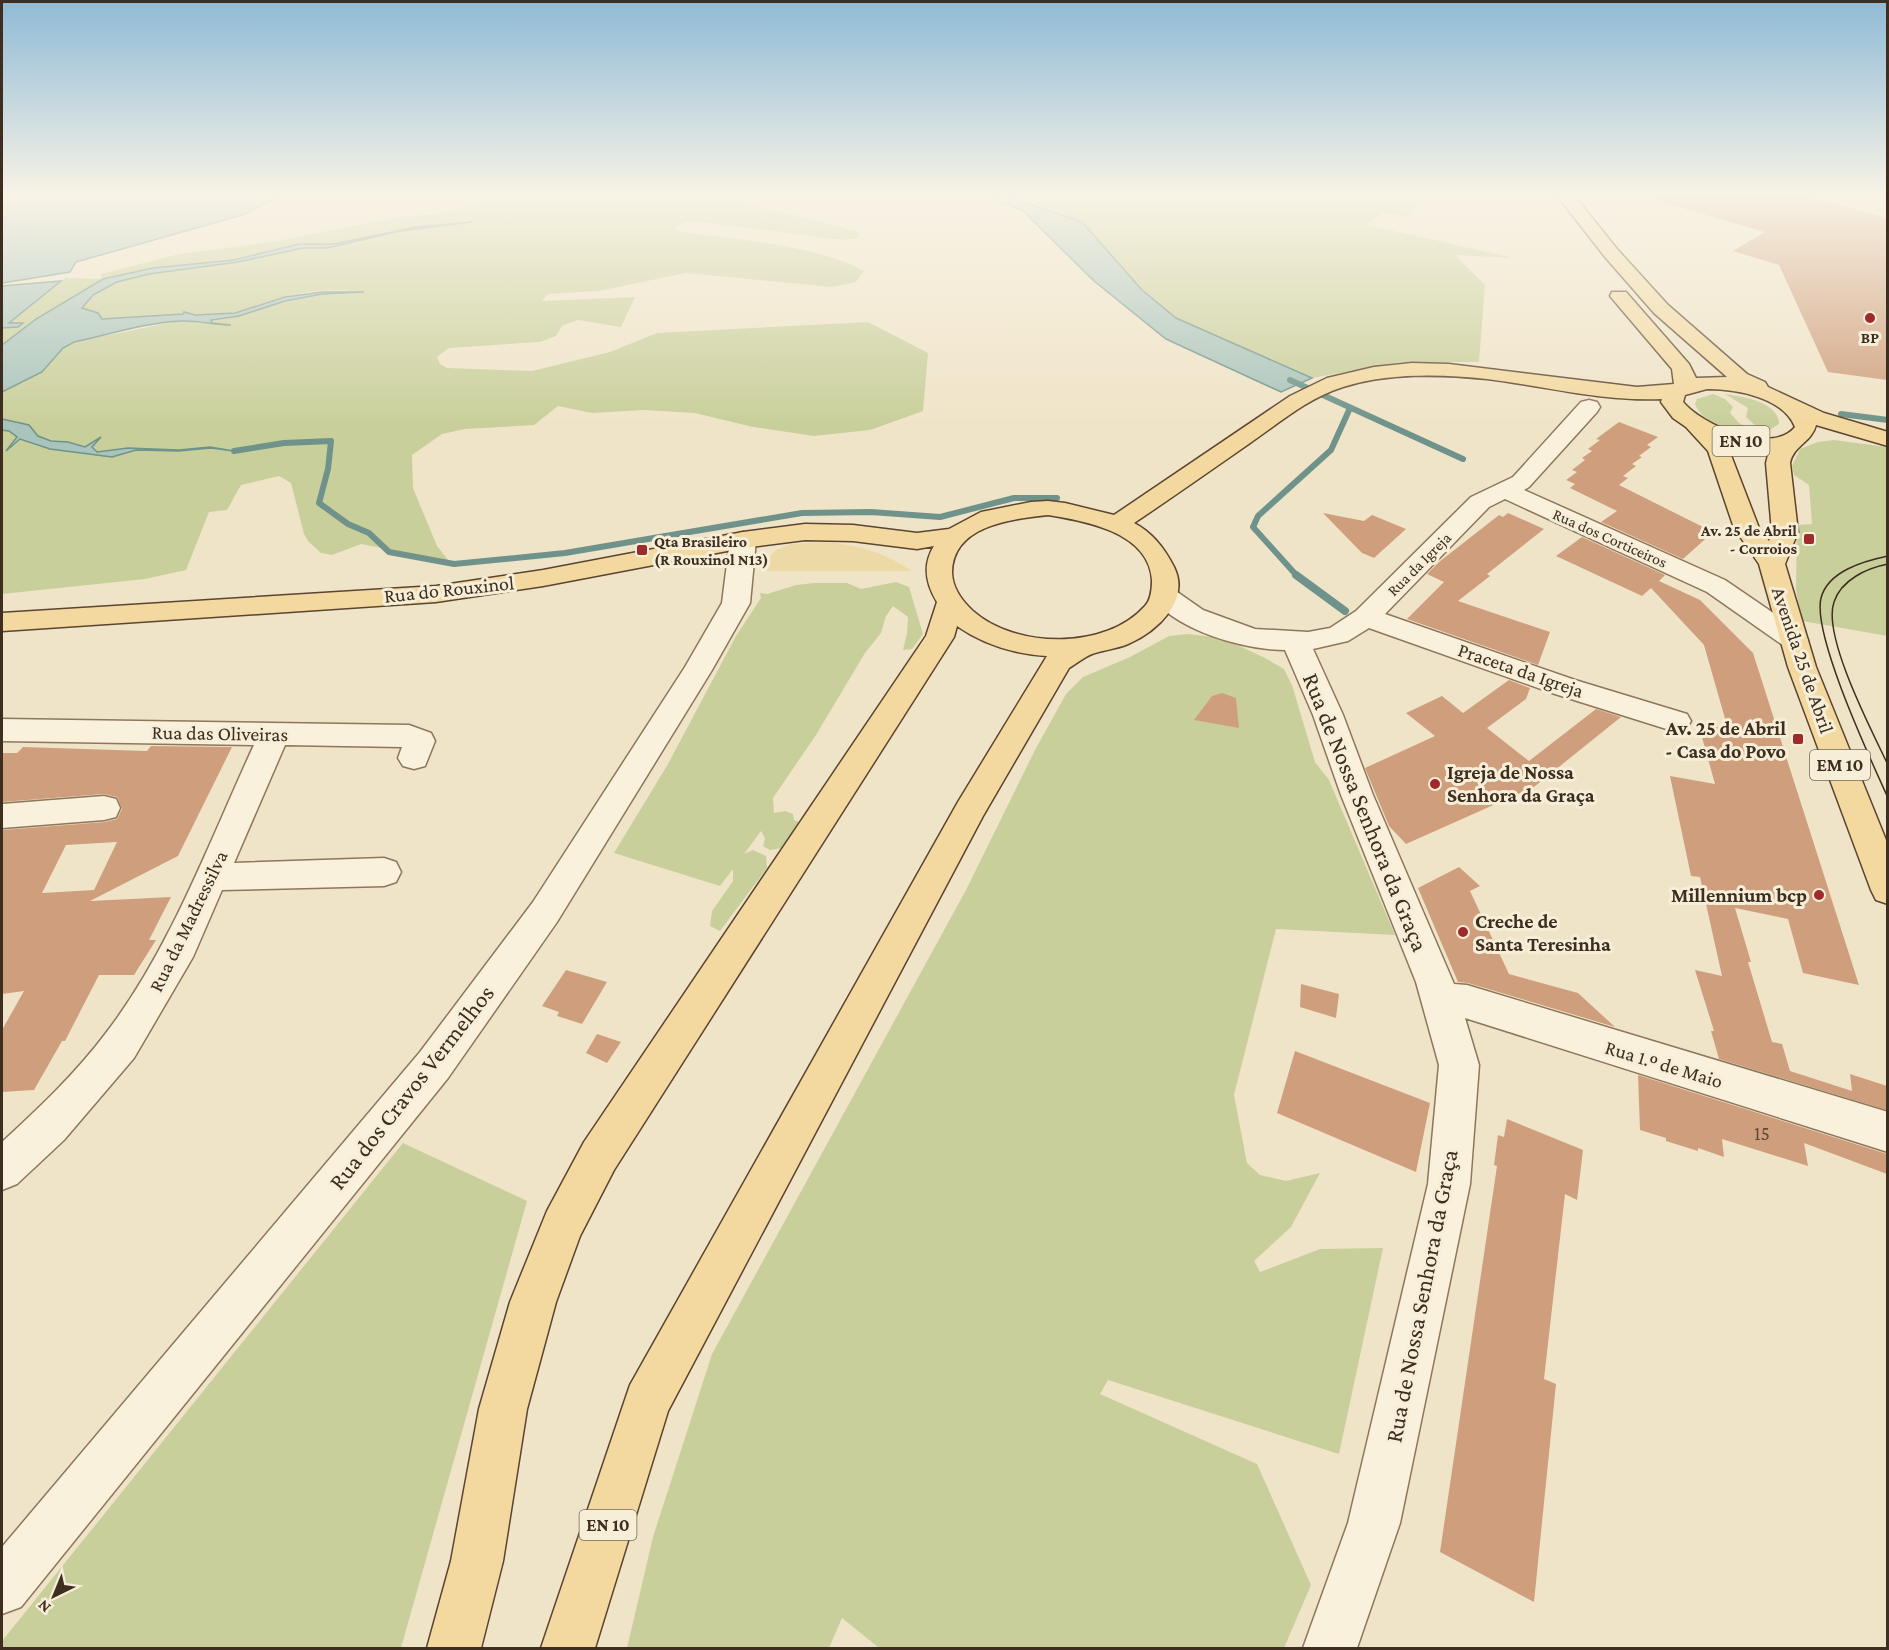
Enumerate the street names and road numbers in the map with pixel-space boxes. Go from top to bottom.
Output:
road number: EN 10 [1712,426,1770,456]
street label: Rua dos Corticeiros [1550,505,1670,571]
street label: Rua da Igreja [1384,528,1455,600]
street label: Rua do Rouxinol [383,571,515,607]
street label: Avenida 25 de Abril [1768,584,1838,736]
street label: Praceta da Igreja [1455,638,1587,703]
street label: Rua de Nossa Senhora da Graça [1298,669,1434,955]
street label: Rua das Oliveiras [152,721,289,745]
road number: EM 10 [1810,750,1870,780]
street label: Rua da Madressilva [144,847,232,995]
street label: Rua dos Cravos Vermelhos [323,979,499,1195]
street label: Rua 1.º de Maio [1603,1036,1725,1092]
street label: Rua de Nossa Senhora da Graça [1379,1147,1463,1445]
road number: EN 10 [580,1510,636,1540]

